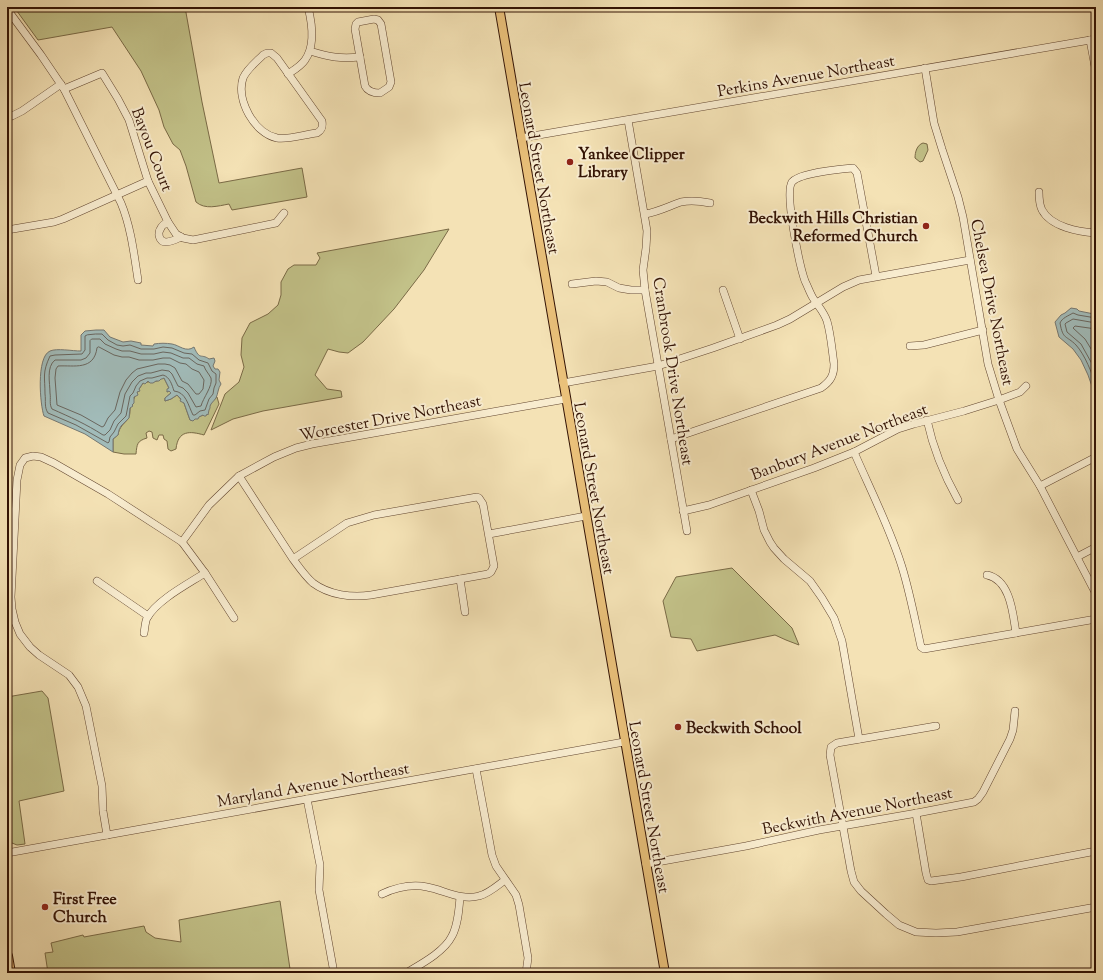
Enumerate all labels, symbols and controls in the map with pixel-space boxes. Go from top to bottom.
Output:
street label: Perkins Avenue Northeast [716,50,897,104]
street label: Leonard Street Northeast [511,81,564,257]
street label: Bayou Court [124,105,177,196]
place label: Yankee Clipper Library [578,144,686,185]
marker: Yankee Clipper Library [565,157,575,167]
place label: Beckwith Hills Christian Reformed Church [749,208,919,249]
street label: Chelsea Drive Northeast [963,217,1018,388]
marker: Beckwith Hills Christian Reformed Church [921,221,931,231]
street label: Cranbrook Drive Northeast [645,276,698,468]
street label: Worcester Drive Northeast [298,390,484,448]
street label: Banbury Avenue Northeast [748,399,932,488]
street label: Leonard Street Northeast [566,401,619,577]
place label: Beckwith School [686,718,802,741]
street label: Leonard Street Northeast [621,720,674,896]
marker: Beckwith School [673,722,683,732]
street label: Maryland Avenue Northeast [216,758,412,815]
street label: Beckwith Avenue Northeast [760,783,955,842]
place label: First Free Church [53,889,117,930]
marker: First Free Church [40,902,50,912]

